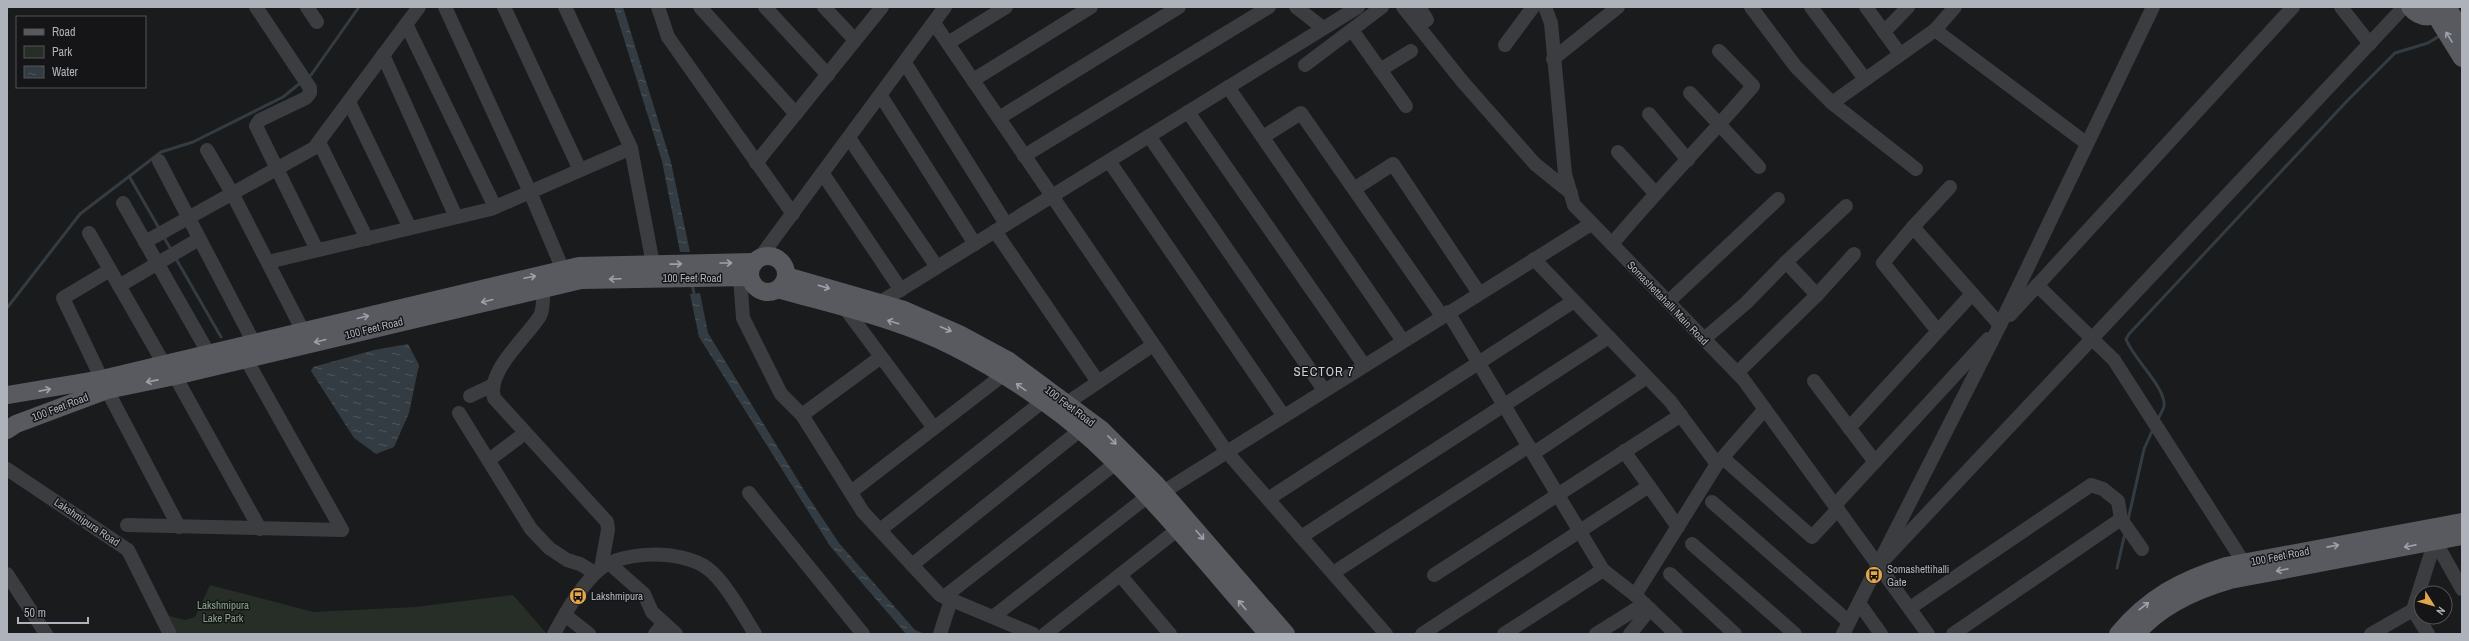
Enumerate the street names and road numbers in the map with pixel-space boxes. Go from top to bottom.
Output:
street label: Somashettahalli Main Road [1624,258,1712,348]
street label: 100 Feet Road [662,271,722,285]
street label: 100 Feet Road [344,314,404,342]
street label: 100 Feet Road [1042,383,1098,429]
street label: 100 Feet Road [30,390,90,424]
street label: Lakshmipura Road [51,495,123,549]
street label: 100 Feet Road [2250,543,2310,569]

